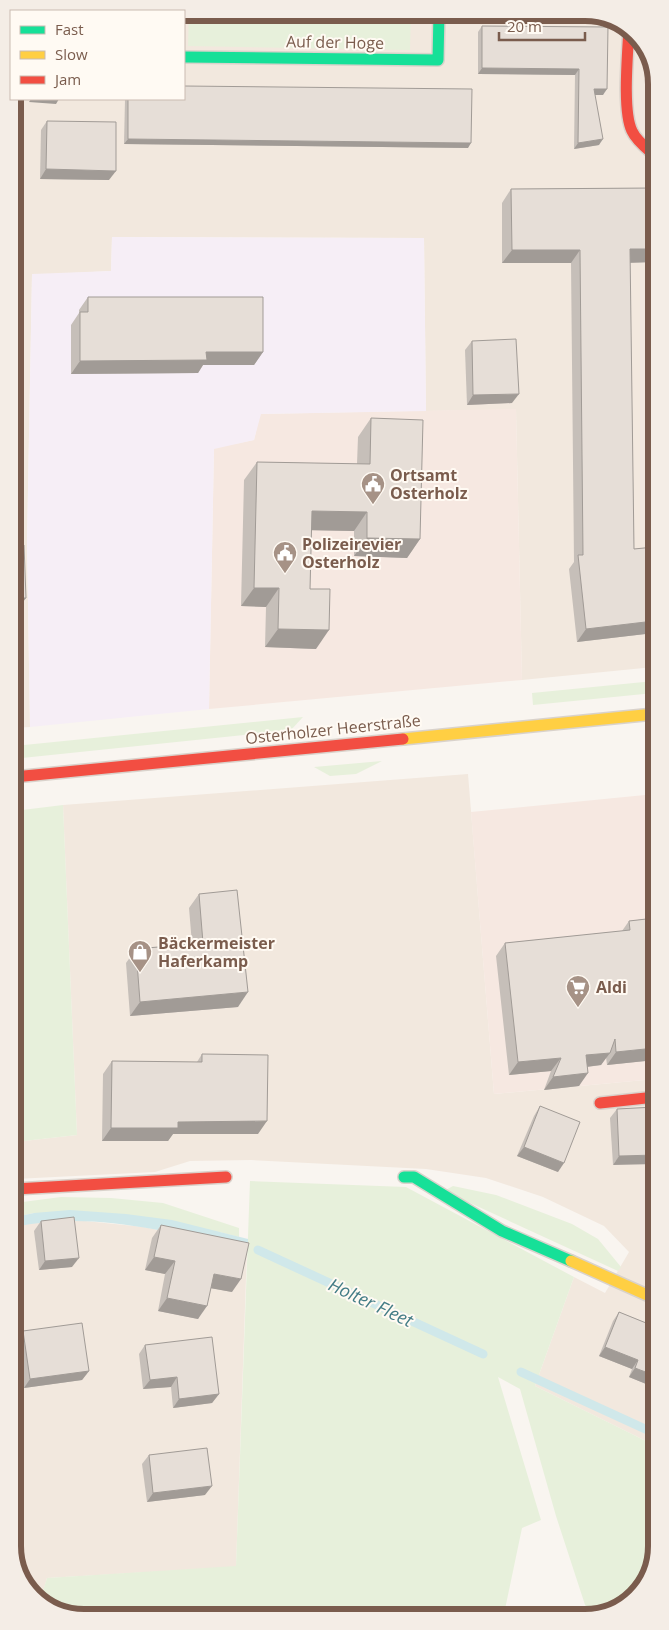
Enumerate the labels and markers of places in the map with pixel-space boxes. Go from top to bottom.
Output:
place label: Ortsamt Osterholz [390,464,468,504]
public building icon: Ortsamt Osterholz [360,471,386,505]
place label: Polizeirevier Osterholz [302,533,401,573]
public building icon: Polizeirevier Osterholz [272,540,298,574]
place label: Bäckermeister Haferkamp [158,932,275,972]
shop icon: Bäckermeister Haferkamp [127,939,153,973]
supermarket icon: Aldi [565,974,591,1008]
place label: Aldi [596,976,627,998]

